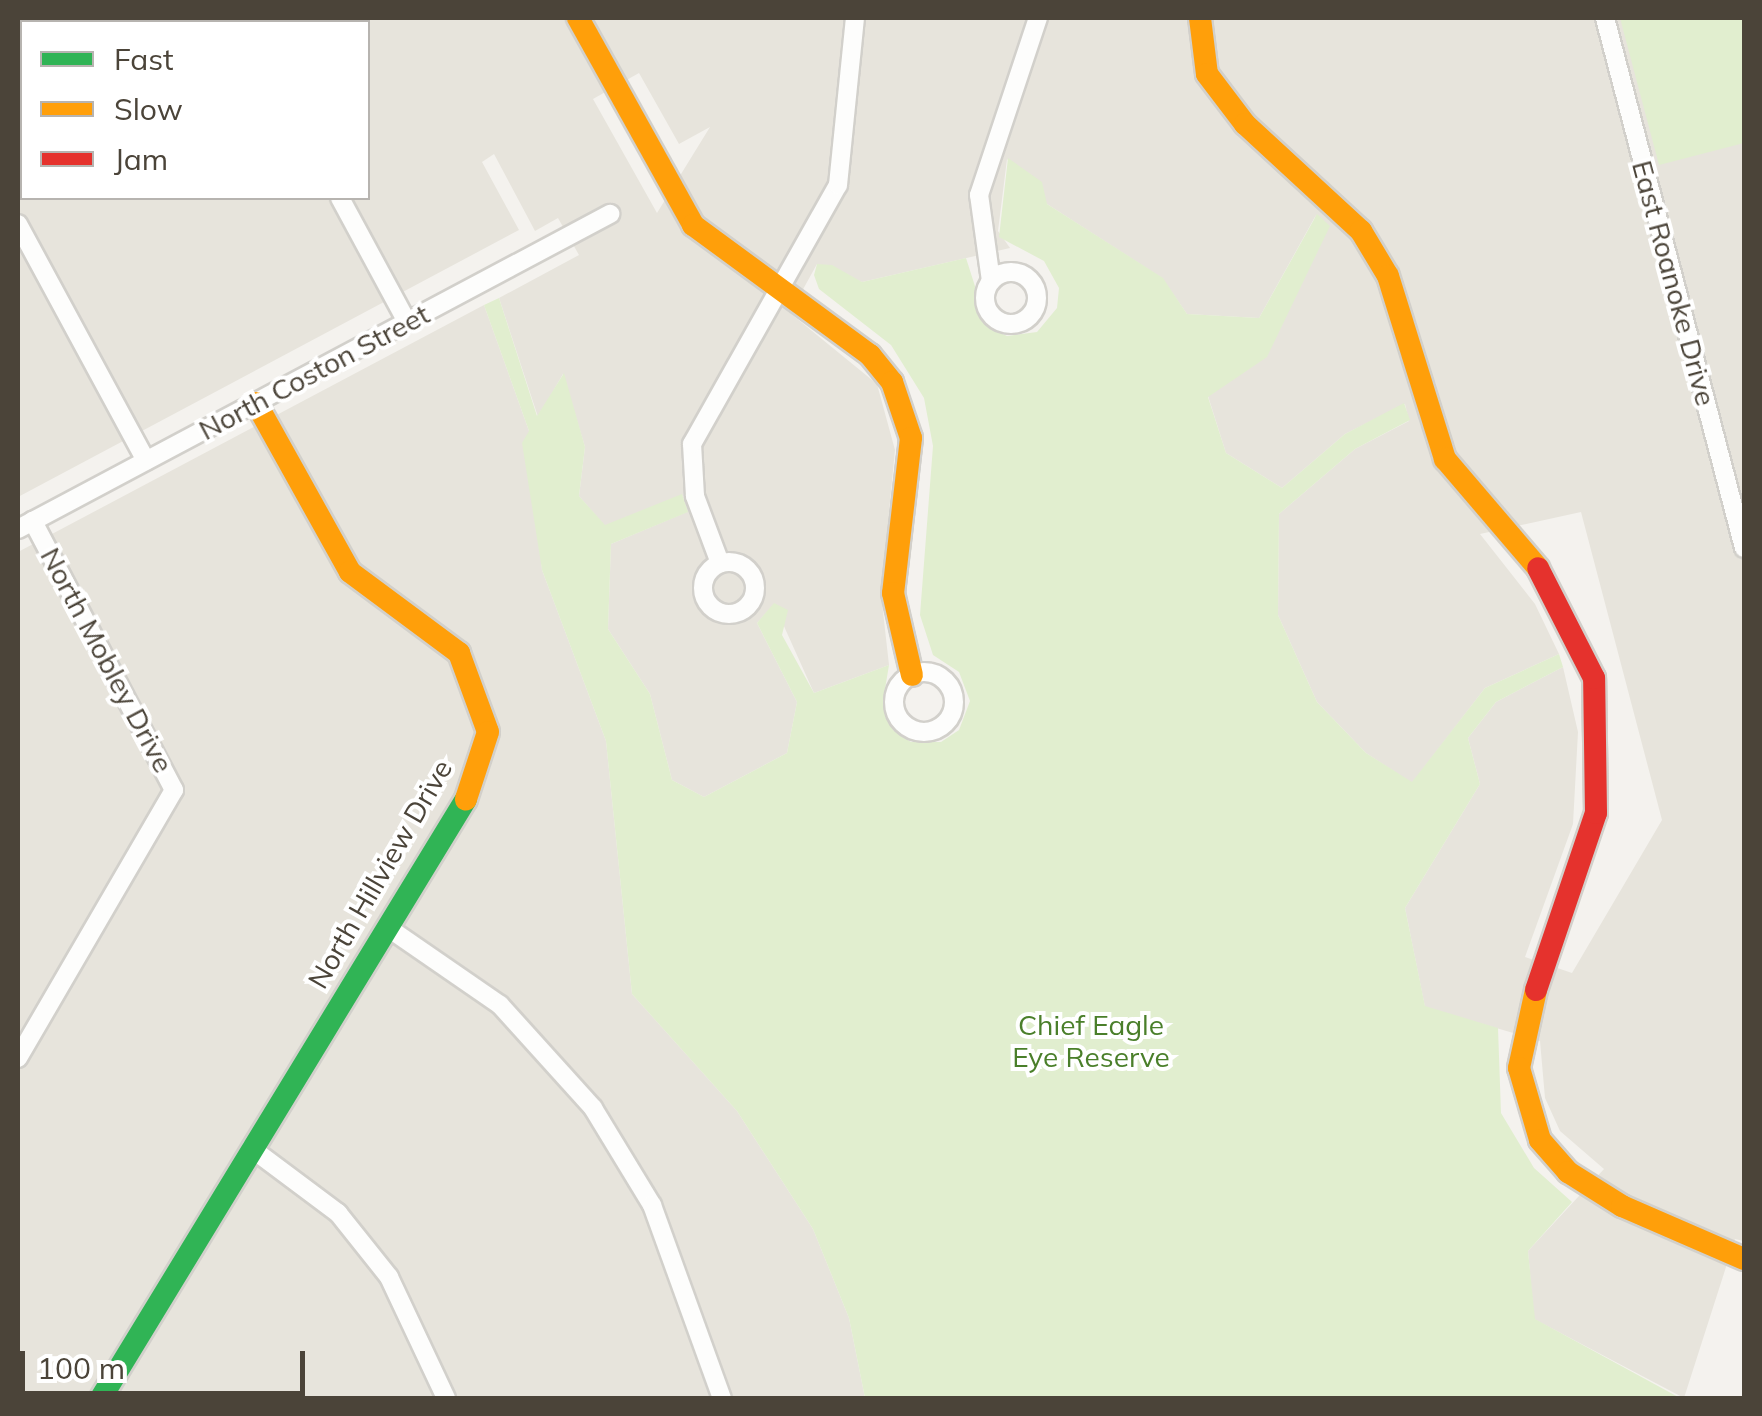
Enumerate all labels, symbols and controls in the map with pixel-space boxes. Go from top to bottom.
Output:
legend [20,20,370,200]
text: Fast [114,40,174,78]
text: Slow [114,90,183,128]
text: Jam [114,140,168,178]
street label: East Roanoke Drive [1625,157,1723,409]
street label: North Coston Street [193,297,435,447]
street label: North Mobley Drive [34,542,180,778]
street label: North Hillview Drive [301,754,459,994]
park label: Chief Eagle Eye Reserve [1012,1008,1170,1074]
scale bar [25,1331,310,1393]
text: 100 m [37,1349,125,1387]

